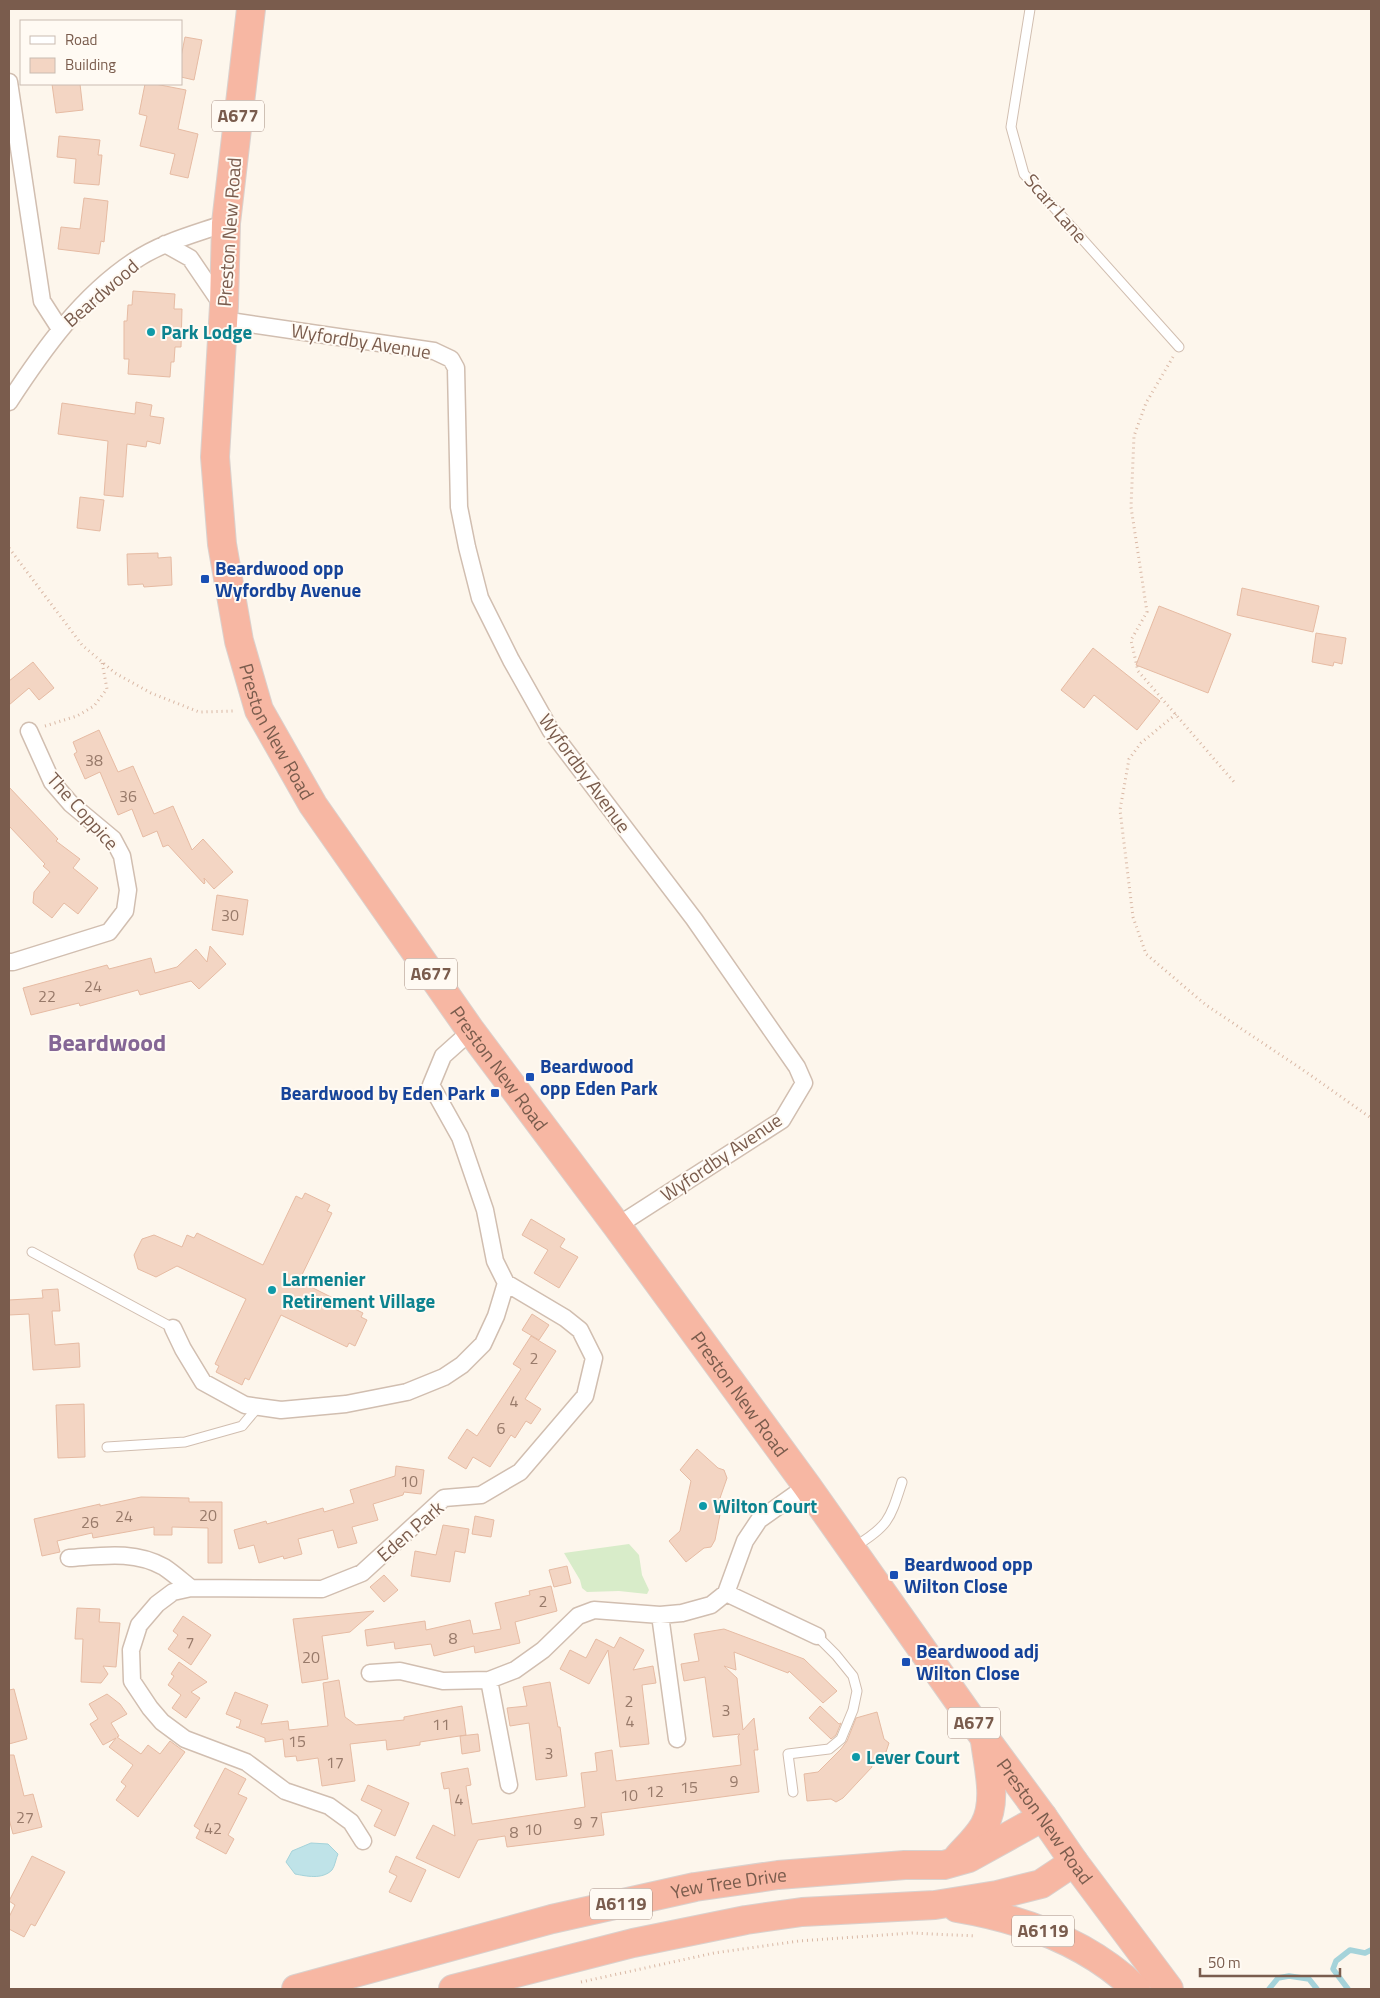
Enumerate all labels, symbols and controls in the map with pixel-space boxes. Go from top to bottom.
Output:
legend [20,20,182,85]
text: Road [65,28,97,51]
text: Building [65,53,116,76]
road number: A677 [212,100,264,132]
street label: Preston New Road [209,157,248,307]
street label: Scarr Lane [1018,167,1095,249]
street label: Beardwood [57,252,145,334]
street label: Wyfordby Avenue [289,315,433,366]
place label: Park Lodge [161,317,252,346]
marker: Park Lodge [145,326,157,338]
place label: Beardwood opp Wyfordby Avenue [215,553,362,604]
marker: Beardwood opp Wyfordby Avenue [199,573,211,585]
street label: Preston New Road [232,660,322,805]
street label: Wyfordby Avenue [532,707,639,838]
house number: 38 [85,748,103,772]
street label: The Coppice [40,765,126,856]
house number: 36 [119,784,137,808]
house number: 30 [221,903,239,927]
road number: A677 [405,959,457,990]
house number: 24 [84,974,102,998]
house number: 22 [38,984,56,1008]
street label: Preston New Road [443,999,556,1136]
district label: Beardwood [48,1024,166,1060]
place label: Beardwood opp Eden Park [540,1051,658,1102]
marker: Beardwood opp Eden Park [524,1071,536,1083]
place label: Beardwood by Eden Park [280,1078,485,1107]
marker: Beardwood by Eden Park [489,1087,501,1099]
street label: Wyfordby Avenue [654,1105,787,1208]
place label: Larmenier Retirement Village [282,1264,436,1315]
marker: Larmenier Retirement Village [266,1284,278,1296]
street label: Preston New Road [684,1325,796,1463]
house number: 2 [530,1346,538,1370]
house number: 4 [510,1389,519,1413]
house number: 6 [497,1416,506,1440]
house number: 10 [400,1469,418,1493]
place label: Wilton Court [713,1491,817,1520]
street label: Eden Park [370,1493,450,1568]
marker: Wilton Court [697,1500,709,1512]
house number: 20 [199,1503,217,1527]
house number: 24 [115,1504,133,1528]
house number: 26 [81,1510,99,1534]
place label: Beardwood opp Wilton Close [904,1549,1033,1600]
marker: Beardwood opp Wilton Close [888,1569,900,1581]
house number: 2 [539,1589,547,1613]
house number: 8 [449,1626,458,1650]
house number: 7 [186,1630,194,1654]
place label: Beardwood adj Wilton Close [916,1636,1039,1687]
house number: 20 [302,1645,320,1669]
marker: Beardwood adj Wilton Close [900,1656,912,1668]
house number: 2 [625,1689,633,1713]
house number: 3 [722,1698,730,1722]
road number: A677 [948,1708,1000,1739]
house number: 4 [626,1709,635,1733]
house number: 11 [432,1712,450,1736]
house number: 15 [288,1729,306,1753]
house number: 3 [545,1741,553,1765]
place label: Lever Court [866,1742,960,1771]
house number: 17 [326,1750,344,1774]
marker: Lever Court [850,1751,862,1763]
street label: Preston New Road [990,1752,1101,1890]
house number: 9 [730,1769,739,1793]
house number: 15 [680,1775,698,1799]
house number: 12 [646,1779,664,1803]
house number: 10 [620,1783,638,1807]
house number: 4 [455,1787,464,1811]
house number: 27 [16,1805,34,1829]
house number: 7 [590,1809,598,1833]
house number: 9 [574,1811,583,1835]
house number: 42 [204,1816,222,1840]
house number: 10 [524,1817,542,1841]
house number: 8 [510,1820,519,1844]
street label: Yew Tree Drive [668,1859,788,1906]
road number: A6119 [590,1888,652,1920]
road number: A6119 [1012,1915,1074,1946]
scale bar [1200,1946,1340,1978]
text: 50 m [1208,1951,1241,1974]

